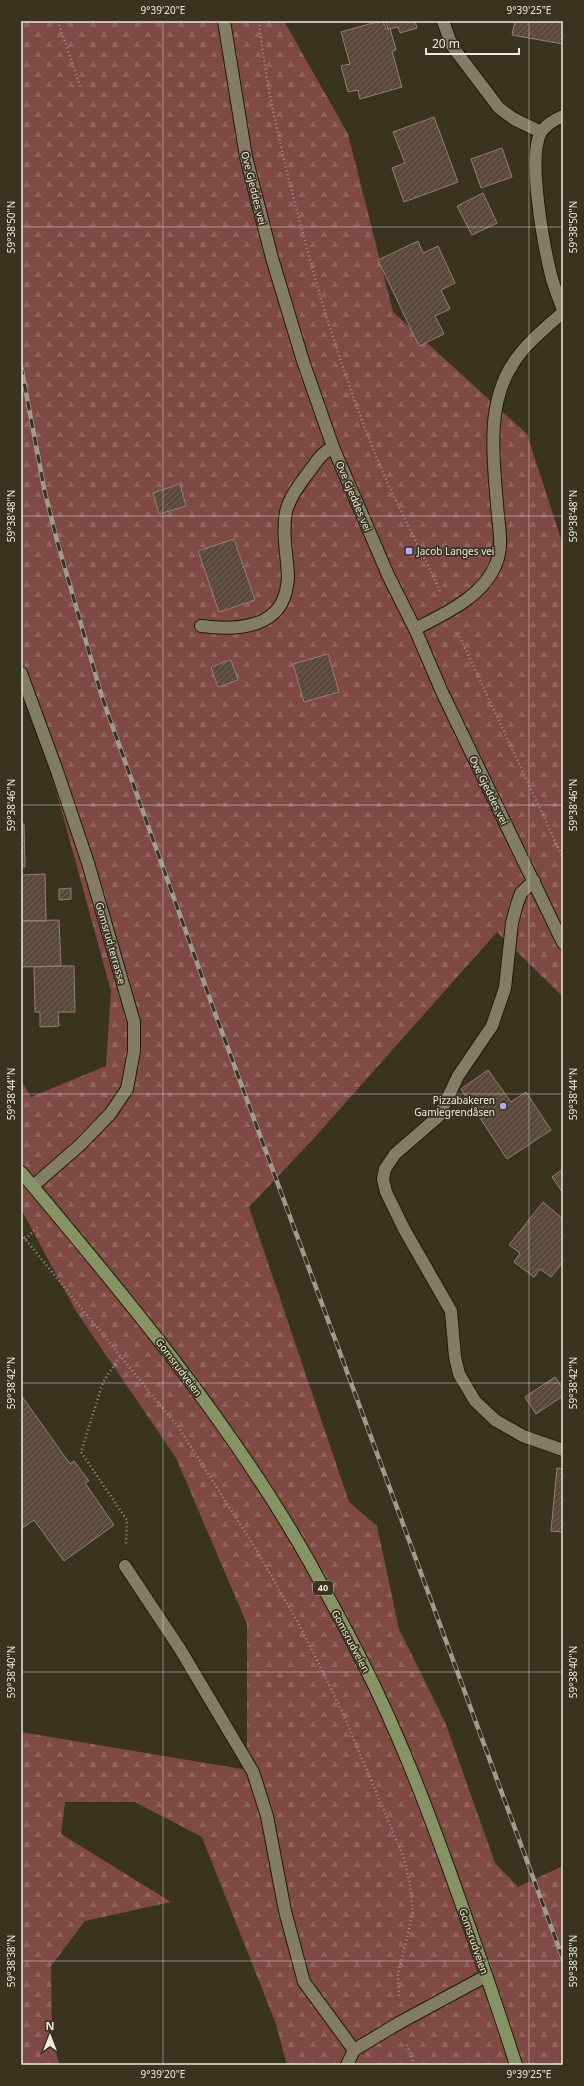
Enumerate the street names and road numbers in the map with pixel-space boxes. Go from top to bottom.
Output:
street label: Ove Gjeddes vei [238,150,270,226]
street label: Ove Gjeddes vei [333,459,375,533]
street label: Ove Gjeddes vei [466,753,512,827]
street label: Gomsrud terrasse [93,900,129,986]
street label: Gomsrudveien [153,1335,205,1399]
road number: 40 [313,1581,333,1595]
street label: Gomsrudveien [329,1607,373,1675]
street label: Gomsrudveien [456,1906,492,1976]

